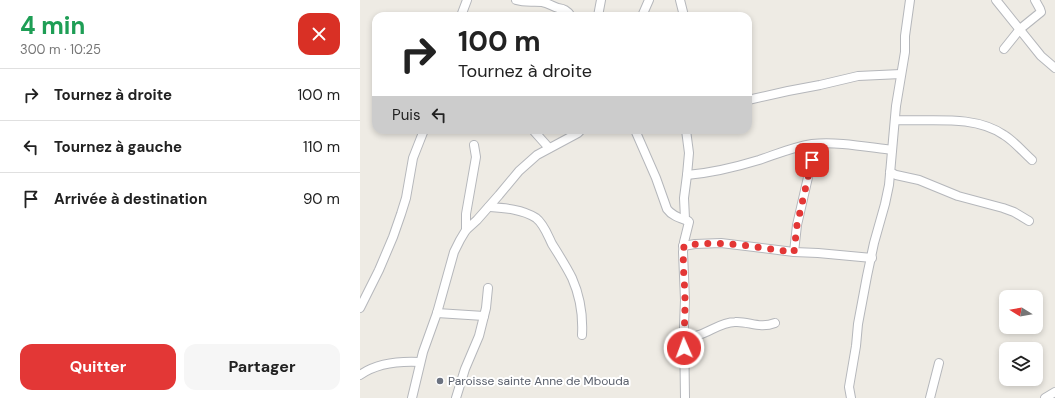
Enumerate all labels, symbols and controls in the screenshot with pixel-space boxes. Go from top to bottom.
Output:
text: 4 min [20,10,85,41]
button: close [298,13,340,55]
text: 100 m [458,23,541,60]
icon: right [392,28,444,80]
text: 300 m · 10:25 [20,41,101,58]
text: Tournez à droite [458,59,592,83]
icon: right [20,84,42,106]
text: Tournez à droite [54,85,172,105]
text: 100 m [297,85,340,105]
icon: left [428,104,450,126]
text: Puis [392,105,420,125]
icon: left [20,136,42,158]
text: Tournez à gauche [54,137,182,157]
text: 110 m [303,137,340,157]
pin [795,143,829,177]
icon: arrive [801,149,823,171]
icon: arrive [20,188,42,210]
text: Arrivée à destination [54,189,207,209]
text: 90 m [303,189,340,209]
north arrow [999,290,1043,334]
map controls [999,290,1043,386]
position arrow [663,327,705,369]
button: layers [999,342,1043,386]
button: Quitter [20,344,176,390]
button: Partager [184,344,340,390]
place label: Paroisse sainte Anne de Mbouda [448,373,629,389]
marker: Paroisse sainte Anne de Mbouda [435,376,445,386]

